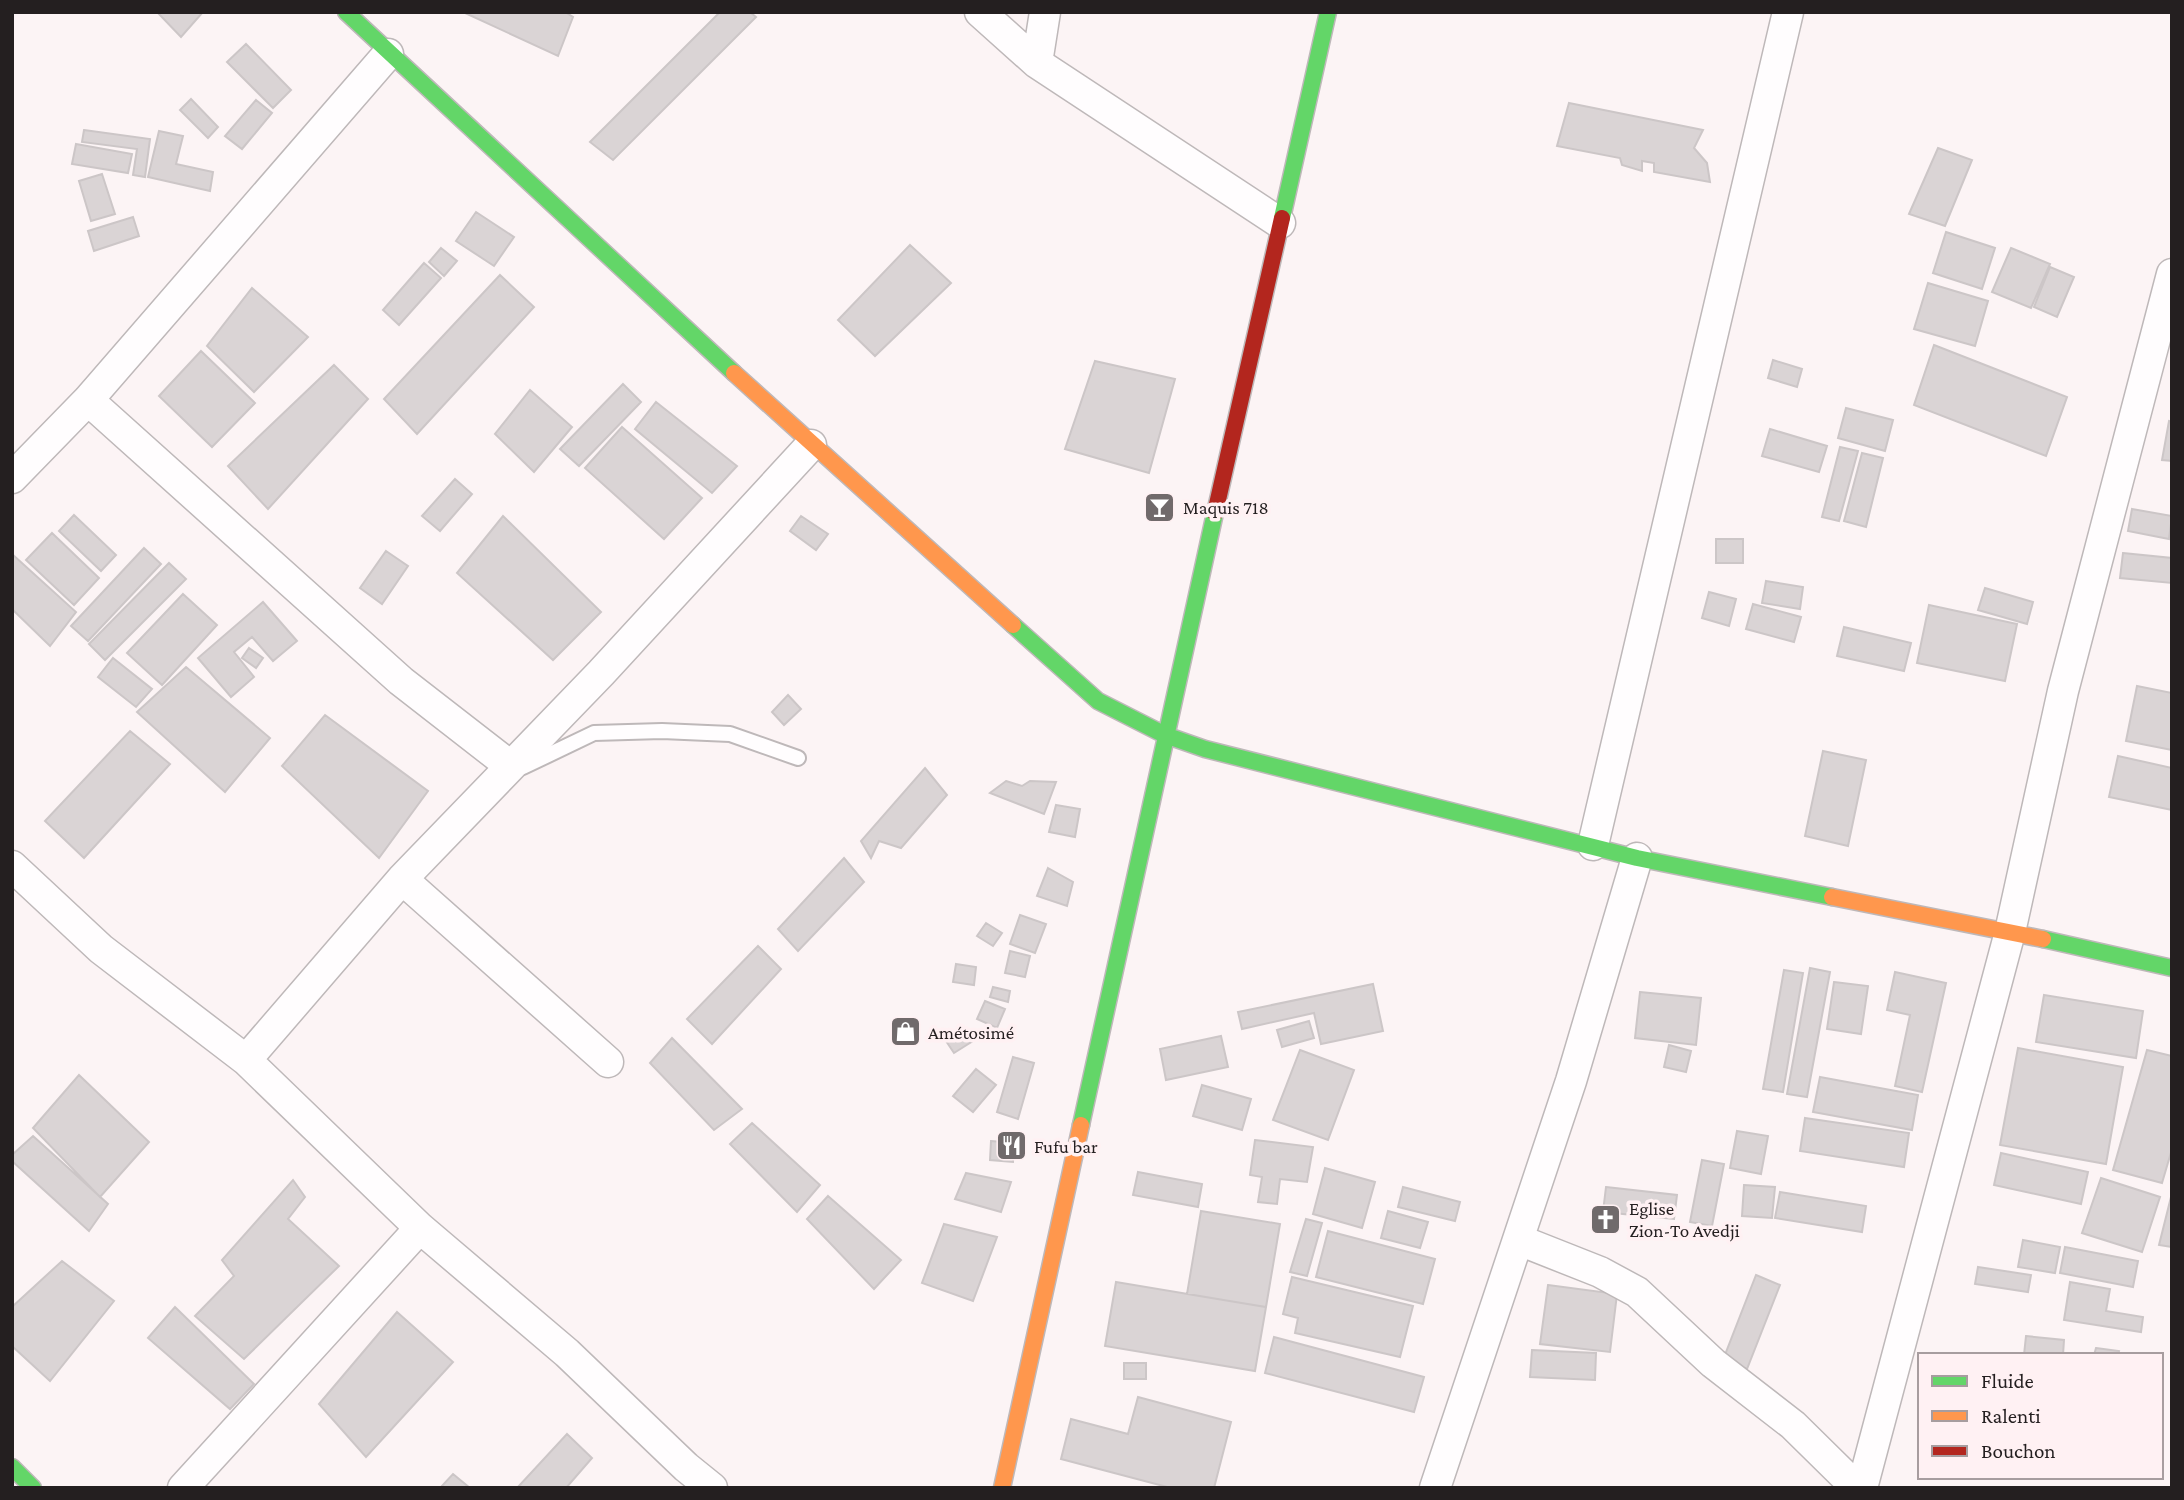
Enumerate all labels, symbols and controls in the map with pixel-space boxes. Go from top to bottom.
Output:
bar icon: Maquis 718 [1143,490,1177,524]
place label: Maquis 718 [1183,497,1269,518]
shop icon: Amétosimé [888,1015,922,1049]
place label: Amétosimé [928,1022,1014,1043]
restaurant icon: Fufu bar [994,1129,1028,1163]
place label: Fufu bar [1034,1136,1098,1157]
place label: Eglise Zion-To Avedji [1629,1198,1740,1242]
church icon: Eglise Zion-To Avedji [1589,1202,1623,1236]
legend [1918,1353,2163,1479]
text: Fluide [1981,1369,2034,1393]
text: Ralenti [1981,1404,2041,1428]
text: Bouchon [1981,1439,2056,1463]

